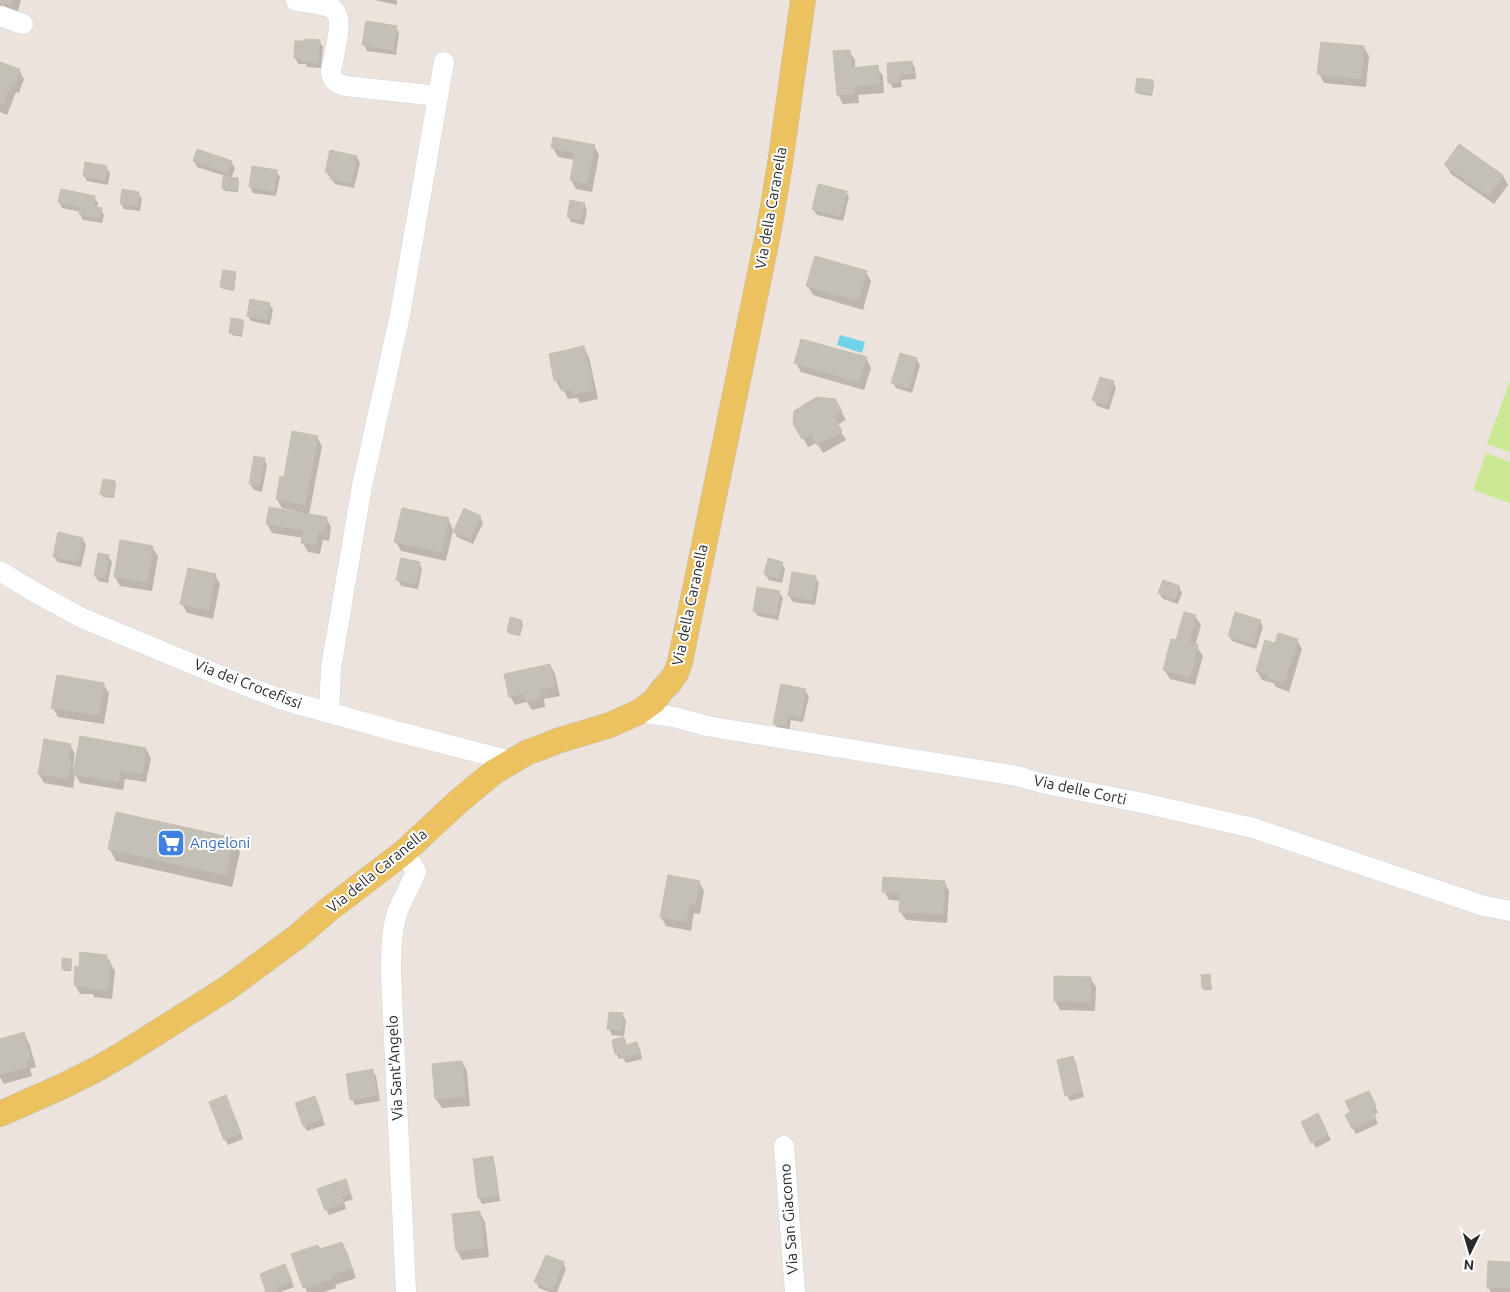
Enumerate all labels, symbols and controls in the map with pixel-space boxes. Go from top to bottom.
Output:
street label: Via della Caranella [751,146,790,270]
street label: Via della Caranella [668,543,711,667]
street label: Via dei Crocefissi [192,655,304,712]
street label: Via delle Corti [1032,771,1128,808]
street label: Via della Caranella [323,825,430,916]
supermarket icon: Angeloni [156,828,186,858]
place label: Angeloni [190,834,250,851]
street label: Via Sant'Angelo [383,1015,406,1121]
street label: Via San Giacomo [776,1163,801,1275]
north arrow [1445,1227,1495,1277]
text: N [1463,1257,1475,1273]

